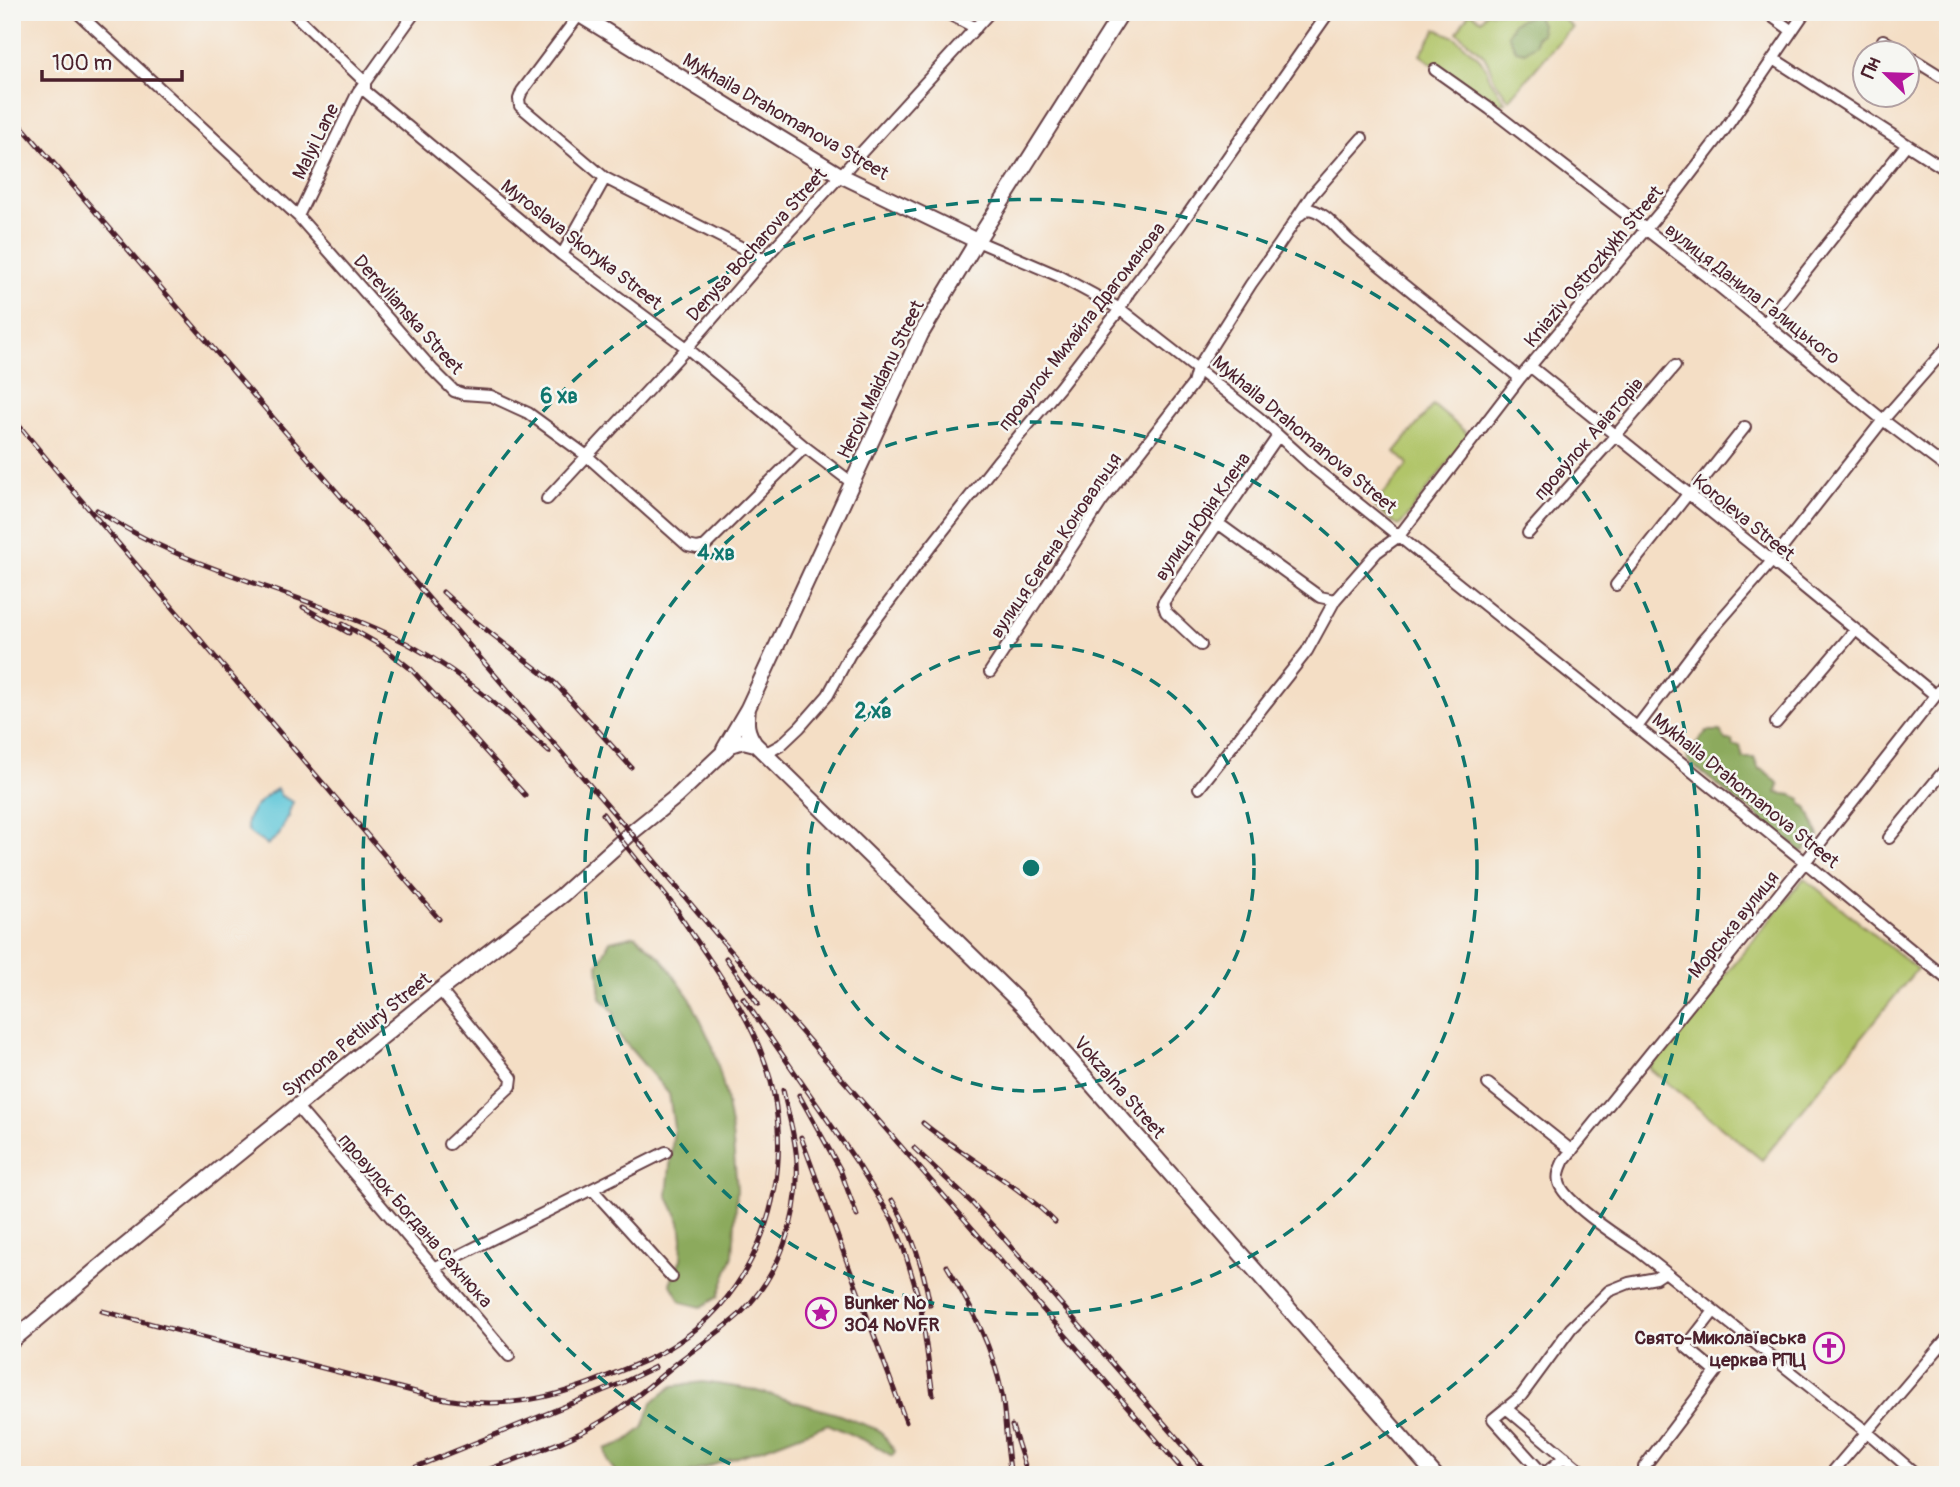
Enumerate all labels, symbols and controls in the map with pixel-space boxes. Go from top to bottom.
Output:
scale bar [42,38,182,82]
north arrow [1852,38,1922,108]
street label: Mykhaila Drahomanova Street [678,48,893,186]
text: 100 m [52,50,112,77]
text: Пн [1856,53,1886,82]
street label: Malyi Lane [287,99,345,183]
street label: Denysa Bocharova Street [681,163,832,327]
street label: Myroslava Skoryka Street [496,174,667,315]
street label: Kniaziv Ostrozkykh Street [1519,180,1669,353]
street label: провулок Михайла Драгоманова [993,217,1171,436]
street label: вулиця Данила Галицького [1660,218,1845,370]
street label: Derevlianska Street [348,250,469,380]
street label: Heroiv Maidanu Street [832,296,930,463]
street label: Mykhaila Drahomanova Street [1207,350,1402,519]
street label: провулок Авіаторів [1529,372,1649,505]
text: 6 хв [540,383,578,410]
street label: вулиця Євгена Коновальця [985,448,1127,643]
street label: вулиця Юрія Клена [1150,448,1256,585]
street label: Koroleva Street [1687,469,1800,567]
text: 4 хв [697,540,735,567]
text: 2 хв [854,698,892,725]
street label: Mykhaila Drahomanova Street [1647,708,1844,874]
centre of rings [1019,856,1043,880]
street label: Морська вулиця [1683,866,1784,983]
street label: Symona Petliury Street [277,967,436,1102]
street label: Vokzalna Street [1068,1031,1171,1144]
street label: провулок Богдана Сахнюка [333,1128,498,1313]
place label: Bunker No 304 NoVFR [844,1291,940,1337]
place icon: Bunker No 304 NoVFR [804,1296,838,1330]
place label: Свято-Миколаївська церква РПЦ [1634,1326,1806,1372]
church icon: Свято-Миколаївська церква РПЦ [1812,1331,1846,1365]

